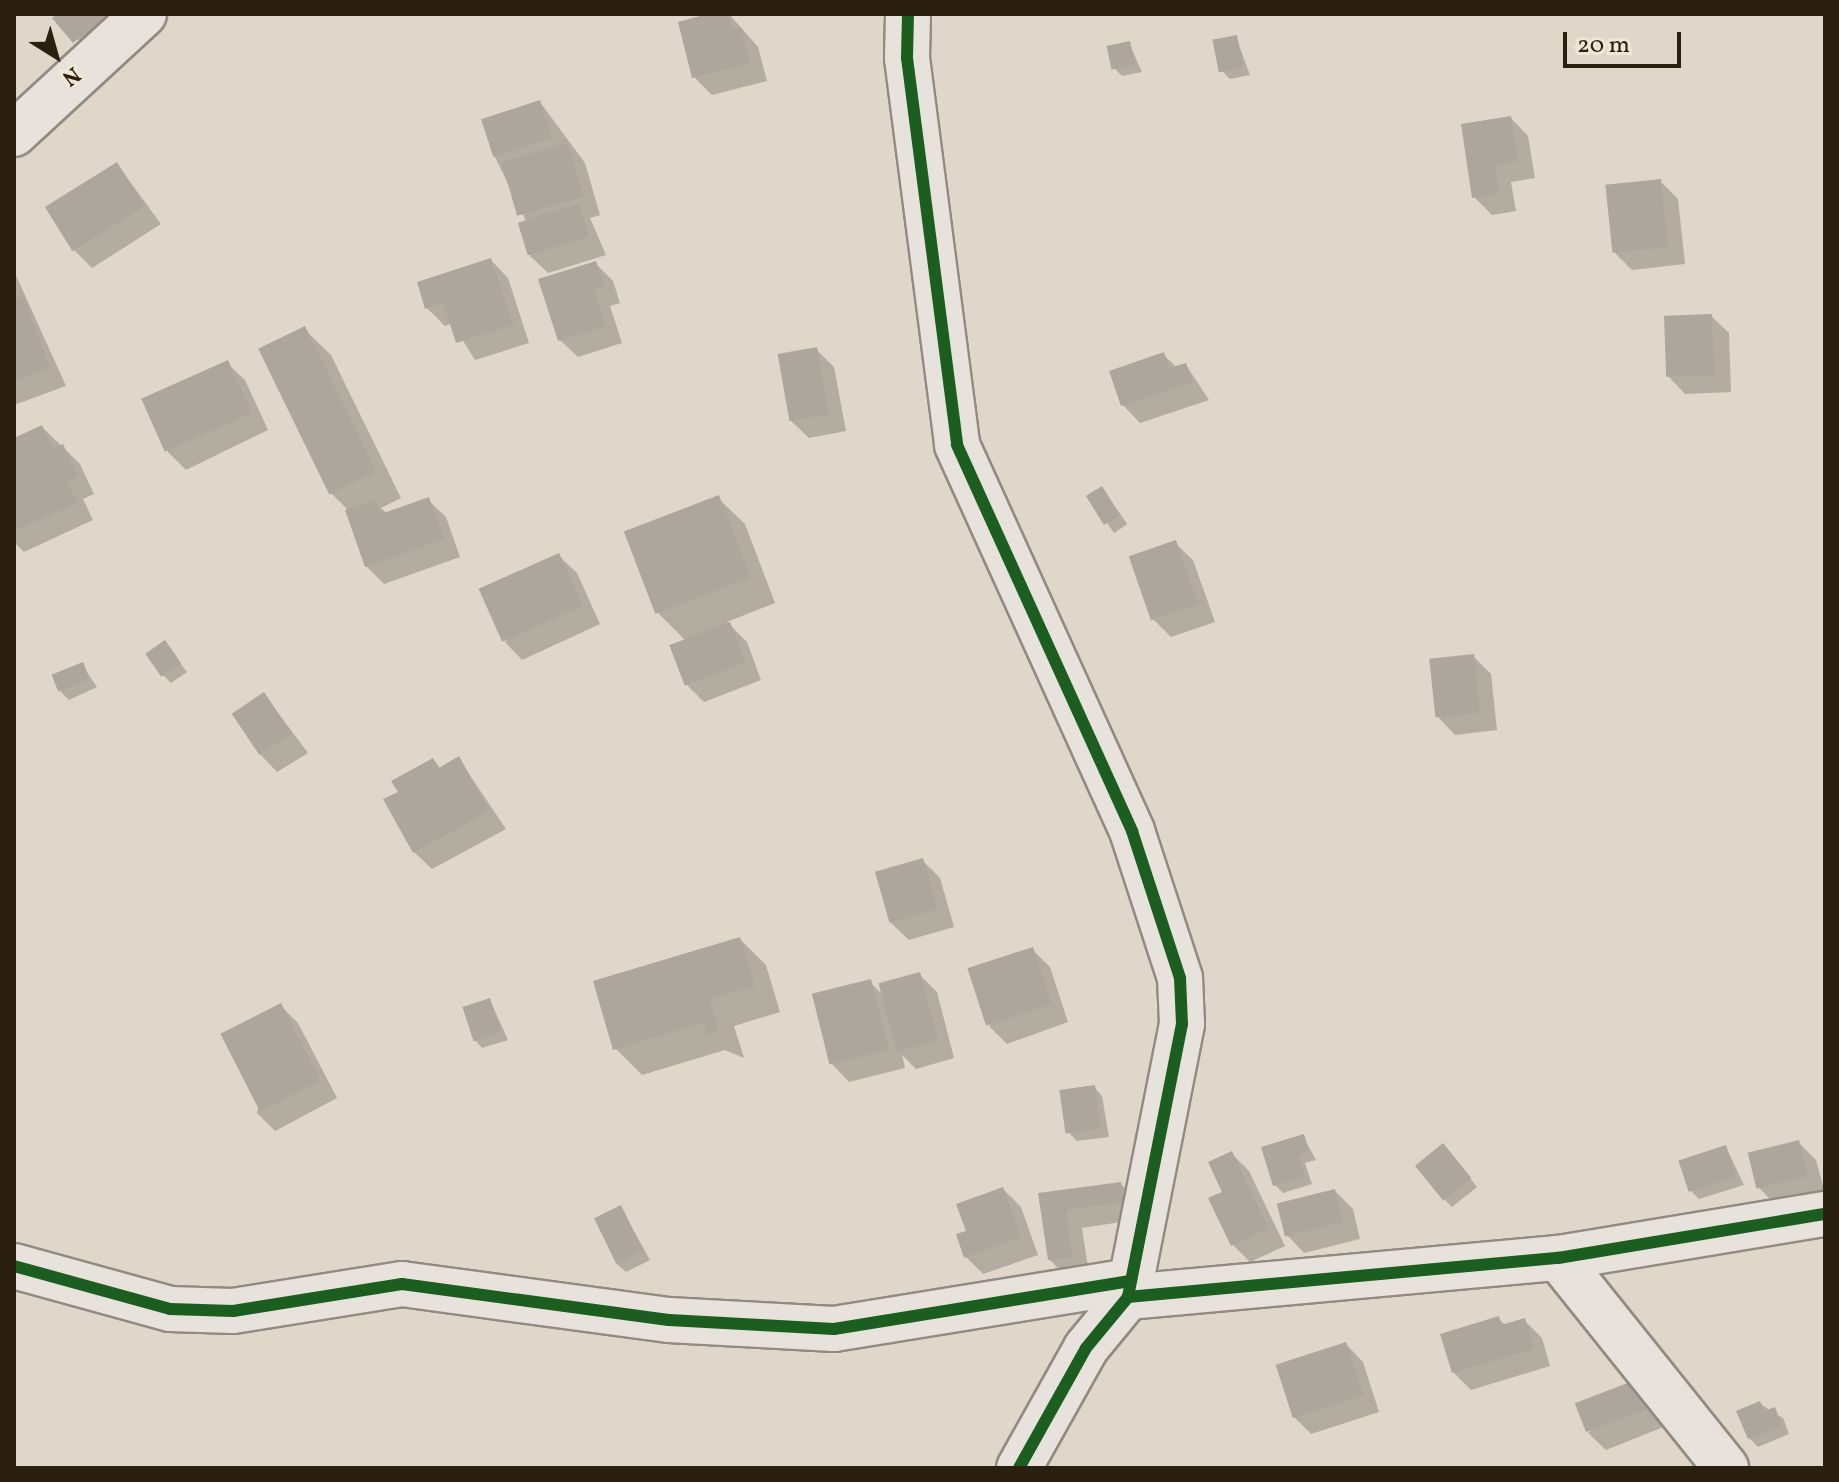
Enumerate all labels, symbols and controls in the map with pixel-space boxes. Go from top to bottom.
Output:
north arrow [16,16,96,96]
scale bar [1567,16,1685,66]
text: 20 m [1577,29,1630,63]
text: N [55,58,86,93]

